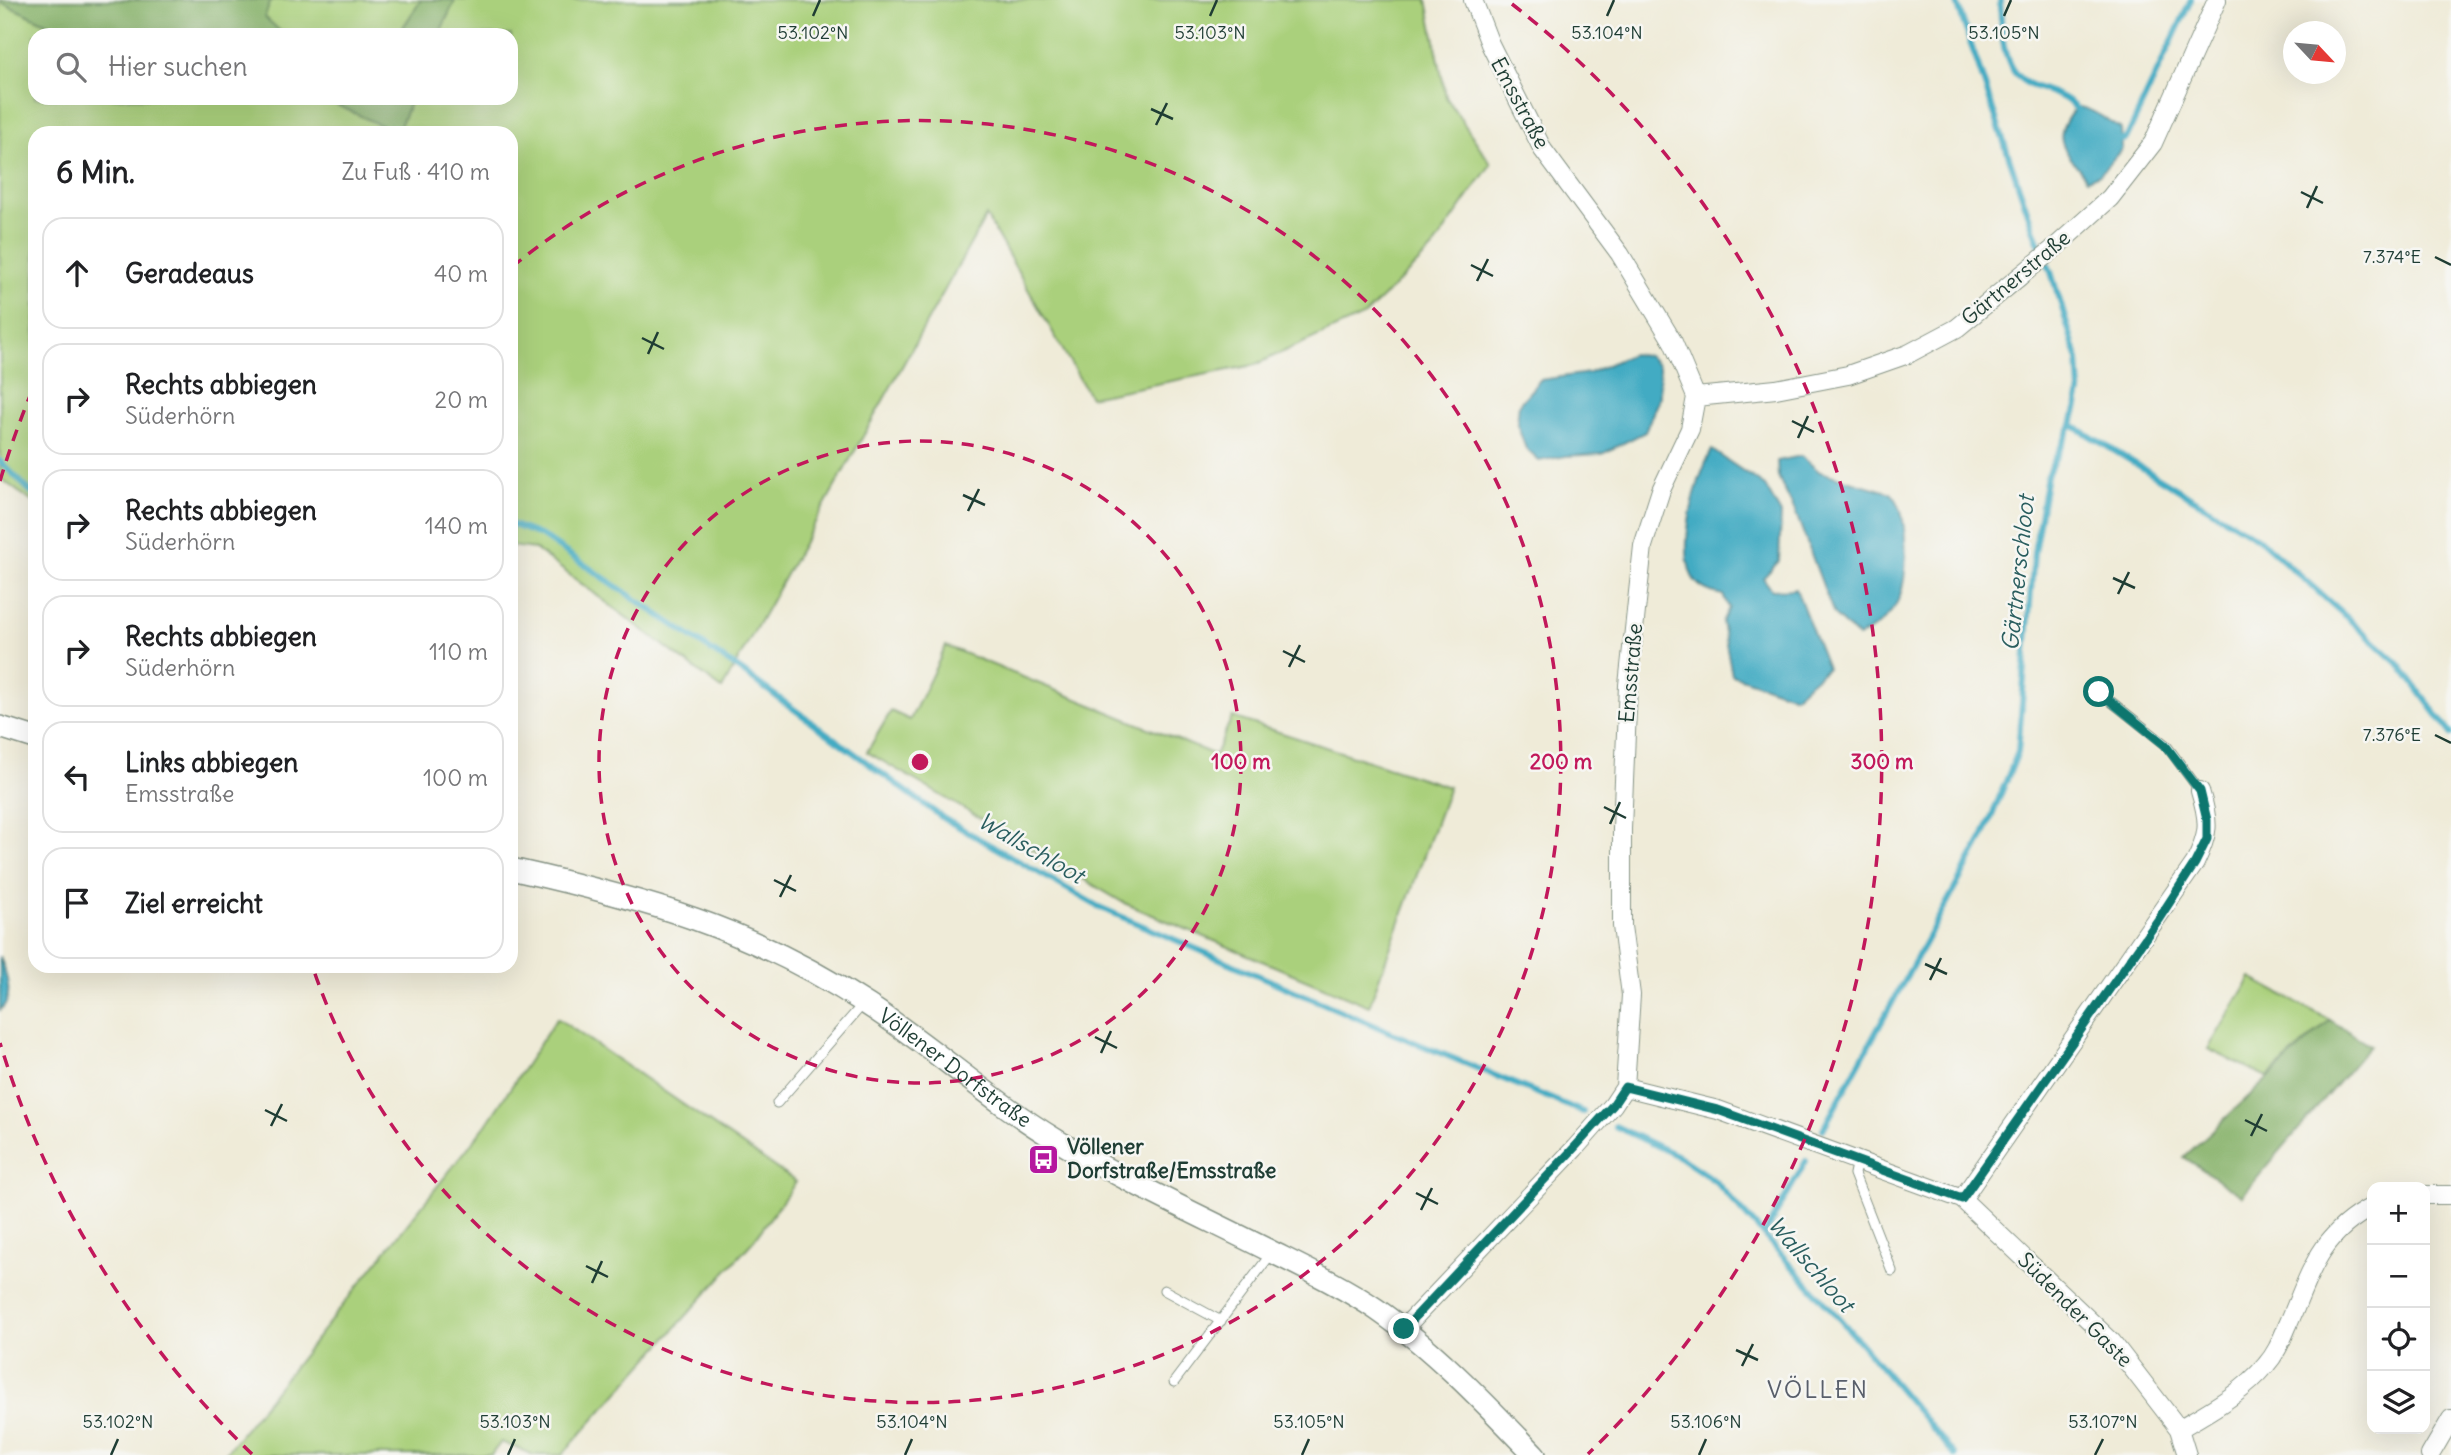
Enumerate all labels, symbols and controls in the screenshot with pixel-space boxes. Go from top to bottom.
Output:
text: 53.102°N [778,21,848,44]
text: 53.103°N [1174,21,1246,44]
text: 53.104°N [1571,21,1643,44]
text: 53.105°N [1968,21,2040,44]
north arrow [2283,21,2346,84]
search box [28,28,518,105]
icon: search [52,48,90,86]
text: Hier suchen [108,50,248,83]
street label: Emsstraße [1485,52,1556,153]
text: 6 Min. [56,153,135,191]
text: Zu Fuß · 410 m [341,157,490,186]
street label: Gärtnerstraße [1955,224,2076,331]
text: 7.374°E [2363,245,2421,268]
icon: ahead [58,254,96,292]
text: Geradeaus [125,257,254,290]
text: 40 m [434,259,488,288]
text: Rechts abbiegen [125,368,317,401]
icon: right [58,380,96,418]
text: 20 m [435,385,488,414]
text: Süderhörn [125,401,235,430]
water label: Gärtnerschloot [1995,491,2040,652]
text: Rechts abbiegen [125,494,317,527]
icon: right [58,506,96,544]
text: 140 m [425,511,488,540]
text: Süderhörn [125,527,235,556]
text: Rechts abbiegen [125,620,317,653]
street label: Emsstraße [1613,622,1648,724]
icon: right [58,632,96,670]
text: 110 m [429,637,488,666]
text: Süderhörn [125,653,235,682]
route start [2083,676,2114,707]
text: 7.376°E [2363,723,2421,746]
text: Links abbiegen [125,746,298,779]
text: 100 m [1211,748,1271,775]
text: 200 m [1530,748,1593,775]
text: 300 m [1851,748,1914,775]
centre of rings [908,750,932,774]
icon: left [58,758,96,796]
text: 100 m [423,763,488,792]
text: Emsstraße [125,779,234,808]
water label: Wallschloot [973,806,1092,891]
icon: arrive [58,884,96,922]
text: Ziel erreicht [125,887,263,920]
street label: Völlener Dorfstraße [874,1002,1037,1133]
place label: Völlener Dorfstraße/Emsstraße [1067,1133,1276,1184]
bus stop icon: Völlener Dorfstraße/Emsstraße [1027,1142,1061,1176]
map controls [2367,1182,2430,1434]
button: + [2367,1182,2430,1245]
water label: Wallschloot [1762,1210,1863,1320]
button: − [2367,1245,2430,1308]
street label: Südender Gaste [2012,1247,2138,1373]
button: locate [2367,1308,2430,1371]
route end [1388,1313,1419,1344]
button: layers [2367,1371,2430,1434]
district label: VÖLLEN [1767,1374,1869,1404]
text: 53.102°N [83,1410,153,1433]
text: 53.103°N [479,1410,551,1433]
text: 53.104°N [876,1410,948,1433]
text: 53.105°N [1273,1410,1345,1433]
text: 53.106°N [1670,1410,1742,1433]
text: 53.107°N [2068,1410,2138,1433]

